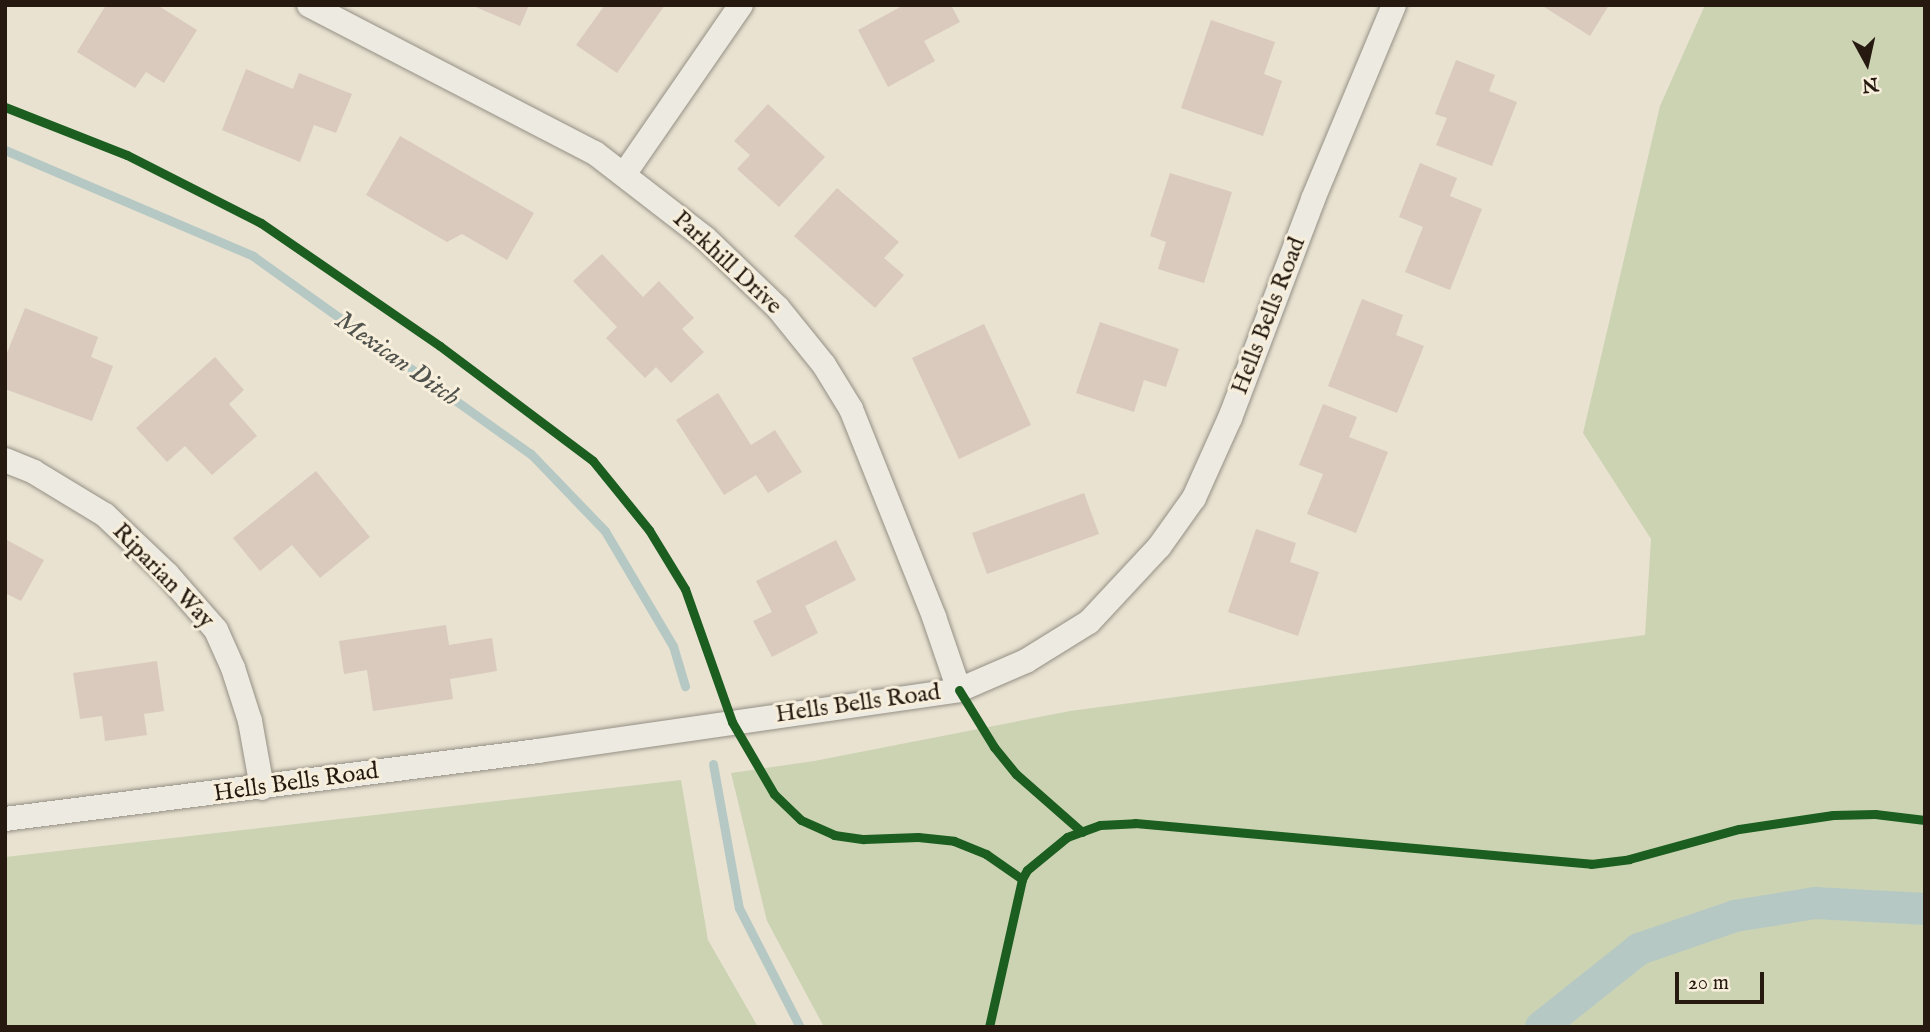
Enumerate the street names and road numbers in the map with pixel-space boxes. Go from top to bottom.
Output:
street label: Parkhill Drive [666,205,788,321]
street label: Hells Bells Road [1226,233,1312,399]
street label: Riparian Way [106,518,220,634]
street label: Hells Bells Road [774,678,942,730]
street label: Hells Bells Road [212,757,380,809]

